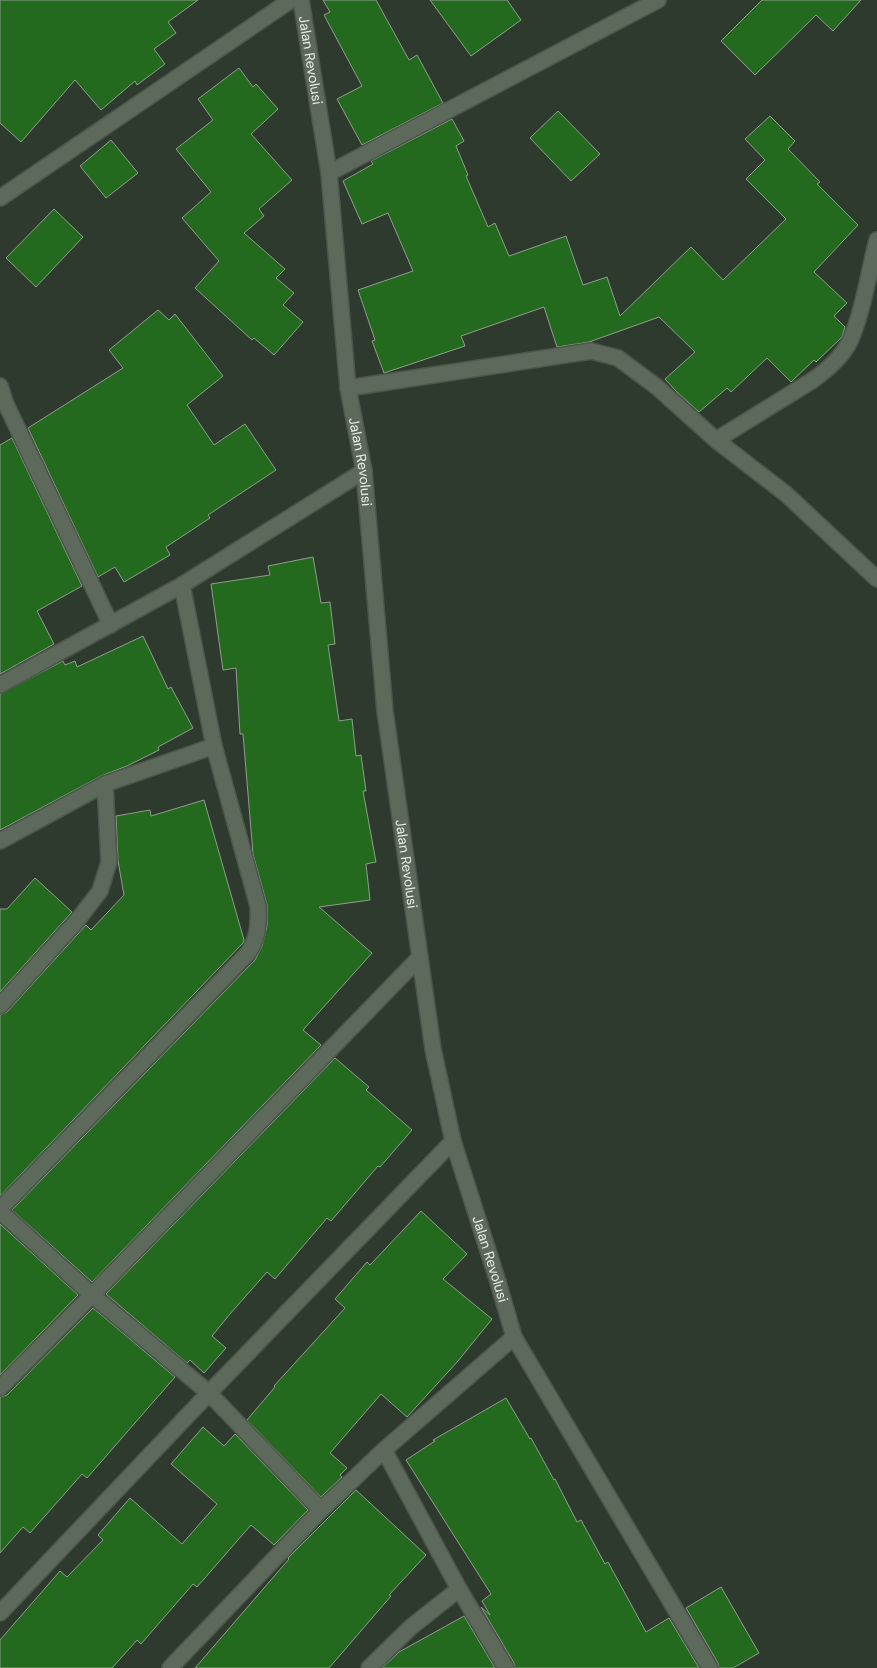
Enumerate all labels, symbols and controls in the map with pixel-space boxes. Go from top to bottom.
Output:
street label: Jalan Revolusi [295,15,327,106]
street label: Jalan Revolusi [345,416,376,507]
street label: Jalan Revolusi [392,818,422,910]
street label: Jalan Revolusi [468,1214,512,1304]

